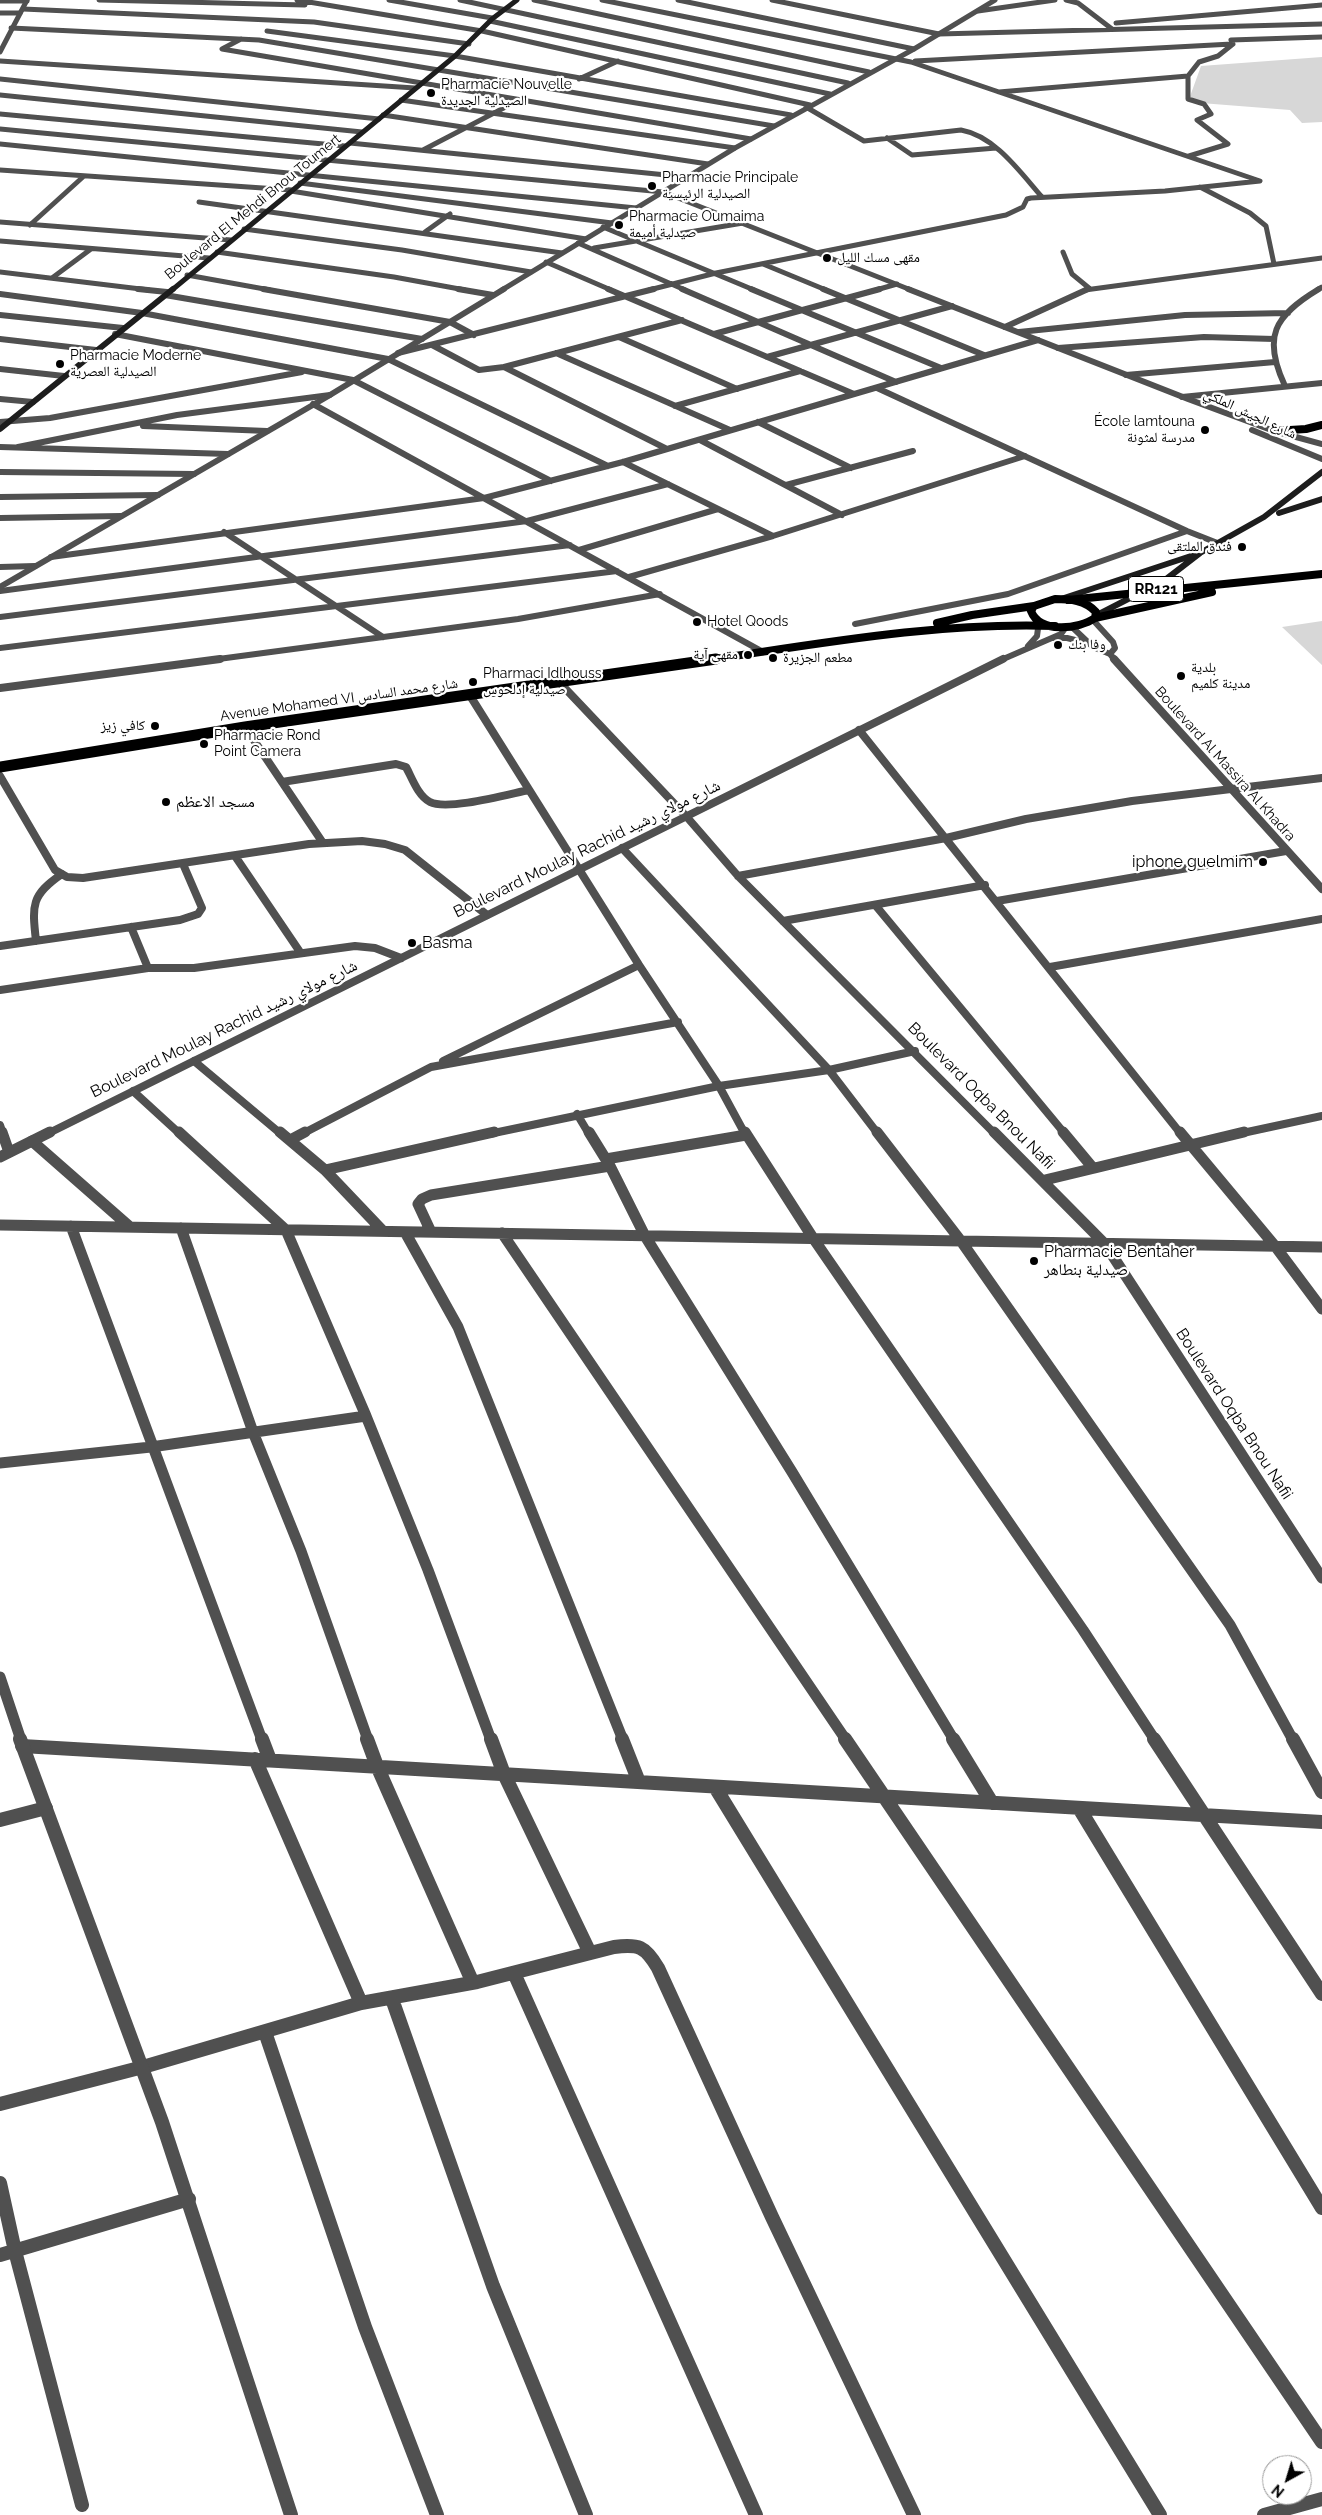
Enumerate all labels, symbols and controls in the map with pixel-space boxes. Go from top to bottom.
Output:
place label: Pharmacie Nouvelle الصيدلية الجديدة [441,77,572,110]
marker: Pharmacie Nouvelle الصيدلية الجديدة [425,87,437,99]
street label: Boulevard El Mehdi Bnou Toumert [162,131,344,283]
place label: Pharmacie Principale الصيدلية الرئيسية [662,170,798,202]
marker: Pharmacie Principale الصيدلية الرئيسية [646,180,658,192]
place label: Pharmacie Oumaima صيدلية أميمة [629,209,764,242]
marker: Pharmacie Oumaima صيدلية أميمة [613,219,625,231]
place label: مقهى مسك الليل [837,250,920,266]
marker: مقهى مسك الليل [821,252,833,264]
place label: Pharmacie Moderne الصيدلية العصرية [70,348,201,381]
marker: Pharmacie Moderne الصيدلية العصرية [54,358,66,370]
street label: شارع الجيش الملكي [1201,385,1299,443]
place label: École lamtouna مدرسة لمثونة [1094,414,1195,447]
marker: École lamtouna مدرسة لمثونة [1199,424,1211,436]
place label: فندق الملتقى [1167,539,1232,555]
marker: فندق الملتقى [1236,541,1248,553]
road number: RR121 [1128,576,1184,602]
place label: Hotel Qoods [707,614,788,630]
marker: Hotel Qoods [691,616,703,628]
place label: وفا بنك [1068,637,1106,653]
marker: وفا بنك [1052,639,1064,651]
place label: مقهى آية [693,647,738,663]
marker: مقهى آية [742,649,754,661]
place label: مطعم الجزيرة [783,650,852,666]
marker: مطعم الجزيرة [767,652,779,664]
place label: بلدية مدينة كلميم [1191,660,1250,692]
place label: Pharmaci Idlhouss صيدلية إدلحوس [483,666,601,699]
marker: بلدية مدينة كلميم [1175,670,1187,682]
street label: Avenue Mohamed VI شارع محمد السادس [219,675,459,725]
marker: Pharmaci Idlhouss صيدلية إدلحوس [467,676,479,688]
street label: Boulevard Al Massira Al Khadra [1151,683,1299,845]
place label: كافي زيز [101,718,145,734]
marker: كافي زيز [149,720,161,732]
place label: Pharmacie Rond Point Camera [214,728,321,760]
marker: Pharmacie Rond Point Camera [198,738,210,750]
street label: Boulevard Moulay Rachid شارع مولاي رشيد [450,776,724,922]
place label: مسجد الاعظم [176,792,255,812]
marker: مسجد الاعظم [160,796,172,808]
place label: iphone guelmim [1132,852,1253,872]
marker: iphone guelmim [1257,856,1269,868]
place label: Basma [422,933,473,953]
marker: Basma [406,937,418,949]
street label: Boulevard Moulay Rachid شارع مولاي رشيد [87,956,361,1102]
street label: Boulevard Oqba Bnou Nafii [904,1019,1058,1173]
place label: Pharmacie Bentaher صيدلية بنطاهر [1044,1242,1194,1280]
marker: Pharmacie Bentaher صيدلية بنطاهر [1028,1255,1040,1267]
street label: Boulevard Oqba Bnou Nafii [1172,1325,1296,1503]
north arrow [1262,2455,1312,2505]
text: N [1269,2481,1287,2500]

